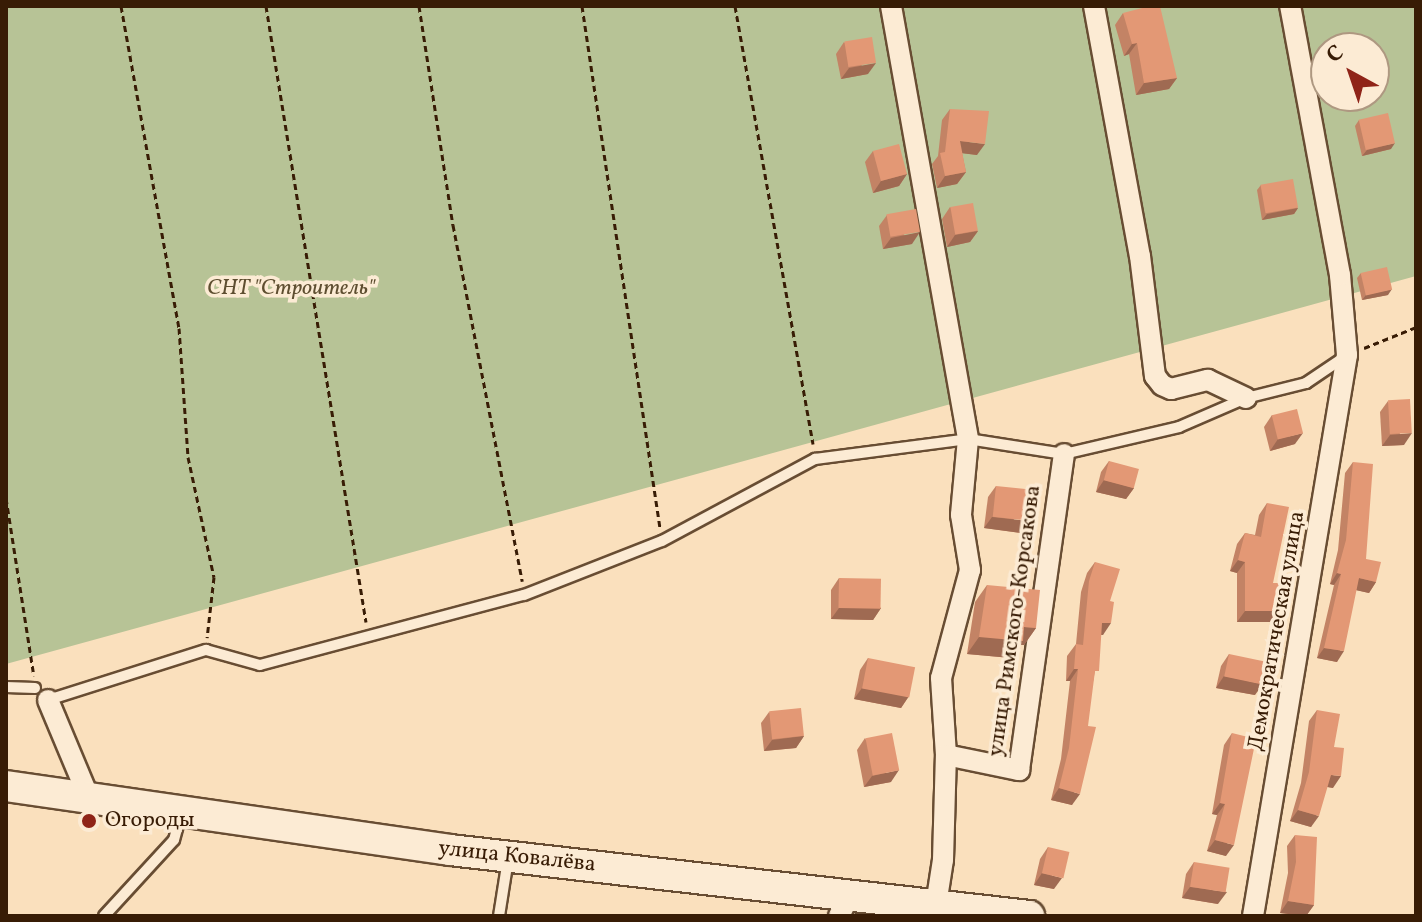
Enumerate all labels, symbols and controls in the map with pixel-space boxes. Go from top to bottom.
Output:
north arrow [1310,32,1390,112]
text: С [1320,38,1351,71]
park label: СНТ "Строитель" [207,276,375,302]
street label: улица Римского-Корсакова [983,484,1047,758]
street label: Демократическая улица [1243,509,1311,753]
place label: Огороды [105,808,194,834]
marker: Огороды [80,812,98,830]
street label: улица Ковалёва [437,836,597,878]

